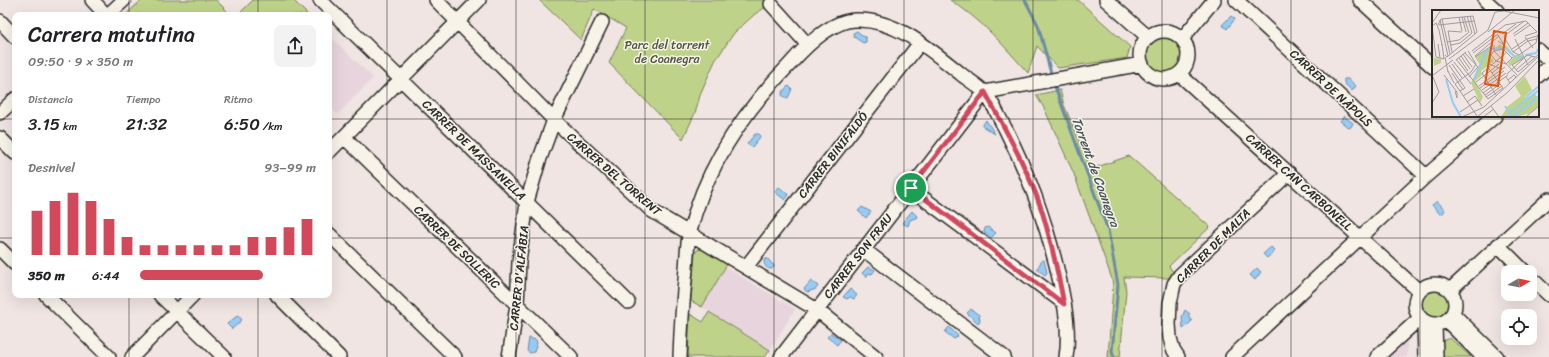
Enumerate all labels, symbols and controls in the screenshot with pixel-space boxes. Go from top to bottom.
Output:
inset map [1432,10,1539,117]
text: Carrera matutina [28,15,195,54]
button: share [274,25,316,67]
park label: Parc del torrent de Coanegra [625,34,711,70]
street label: CARRER DE NÀPOLS [1284,43,1378,133]
text: 09:50 · 9 × 350 m [28,50,133,73]
text: Distancia [28,90,73,109]
text: Tiempo [126,90,161,109]
text: Ritmo [224,90,253,109]
street label: CARRER DE MASSANELLA [417,94,531,206]
street label: CARRER BINIFALDÓ [792,107,874,203]
text: 3.15 [28,109,60,139]
text: 21:32 [126,109,167,139]
text: 6:50 [224,109,260,139]
water label: Torrent de Coanegra [1065,114,1127,232]
text: km [60,117,77,136]
text: /km [260,117,283,136]
street label: CARRER DEL TORRENT [562,126,667,222]
street label: CARRER CAN CARBONELL [1240,128,1358,237]
text: Desnivel [28,156,75,179]
text: 93–99 m [264,156,316,179]
pin [894,171,928,205]
icon: arrive [900,177,922,199]
street label: CARRER DE SOLLERIC [408,199,506,295]
street label: CARRER DE MALTA [1170,203,1256,289]
street label: CARRER SON FRAU [818,208,899,303]
street label: CARRER D'ALFÀBIA [503,224,535,332]
text: 350 m [28,264,65,287]
text: 6:44 [92,264,120,287]
north arrow [1501,265,1537,301]
map controls [1501,265,1537,345]
button: locate [1501,309,1537,345]

